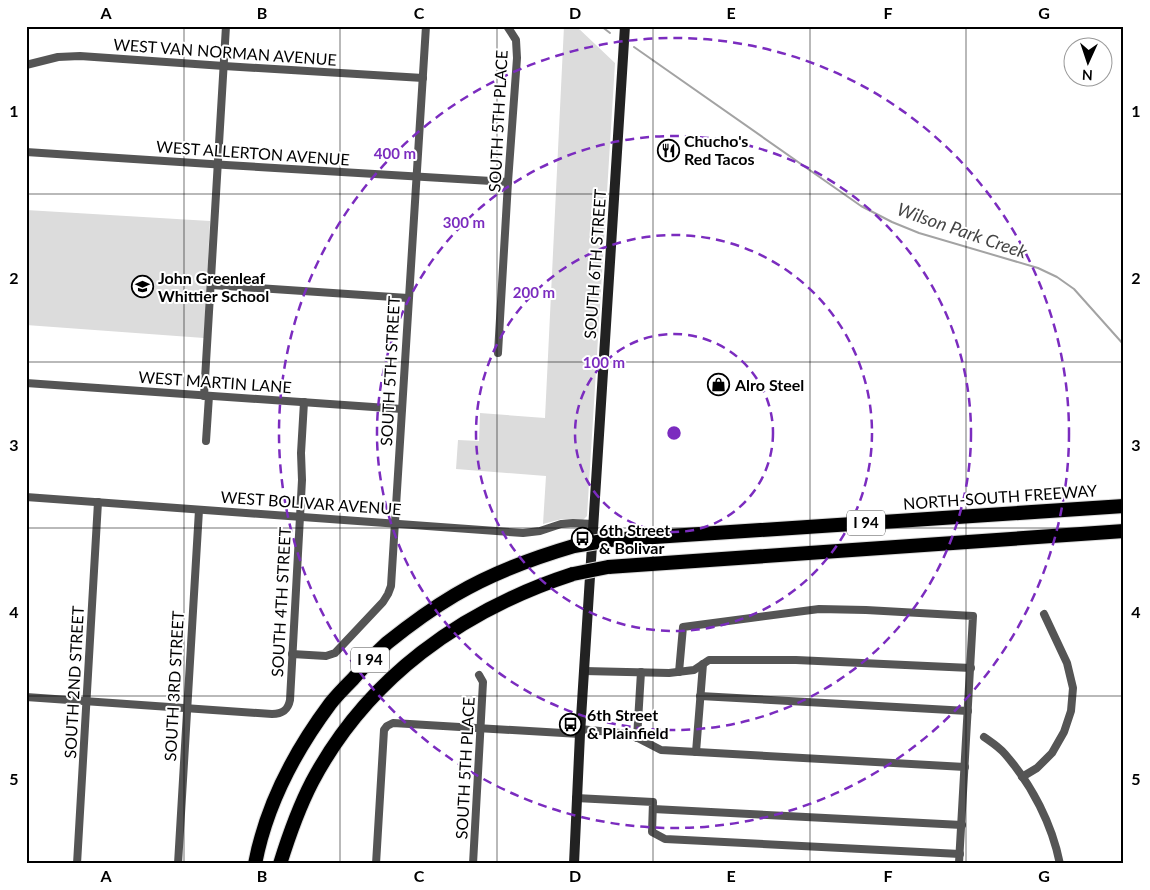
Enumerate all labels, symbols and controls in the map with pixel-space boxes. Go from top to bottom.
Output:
text: A [99,3,112,22]
text: B [257,3,267,22]
text: C [414,3,425,22]
text: D [569,3,581,22]
text: E [726,3,736,22]
text: F [883,3,893,22]
text: G [1038,3,1050,22]
street label: WEST VAN NORMAN AVENUE [113,34,337,69]
north arrow [1062,38,1112,88]
street label: SOUTH 5TH PLACE [484,49,511,193]
text: N [1081,67,1093,84]
text: 1 [9,101,19,120]
text: 1 [1131,101,1141,120]
place label: Chucho's Red Tacos [684,131,755,168]
street label: WEST ALLERTON AVENUE [156,136,350,169]
restaurant icon: Chucho's Red Tacos [656,138,680,162]
text: 400 m [374,144,416,162]
street label: SOUTH 6TH STREET [580,188,609,340]
water label: Wilson Park Creek [895,198,1031,263]
text: 300 m [443,213,485,231]
text: 2 [9,268,19,287]
place label: John Greenleaf Whittier School [158,268,269,305]
text: 2 [1131,268,1141,287]
school or university icon: John Greenleaf Whittier School [130,275,154,299]
text: 200 m [513,283,555,301]
street label: SOUTH 5TH STREET [376,295,403,446]
text: 100 m [583,353,625,371]
street label: WEST MARTIN LANE [138,367,292,396]
shop icon: Alro Steel [707,373,731,397]
place label: Alro Steel [734,375,804,394]
centre of rings [665,424,683,442]
text: 3 [9,435,19,454]
text: 3 [1131,435,1141,454]
street label: NORTH-SOUTH FREEWAY [902,480,1098,513]
street label: WEST BOLIVAR AVENUE [220,487,402,518]
road number: I 94 [847,510,885,536]
place label: 6th Street & Bolivar [599,520,670,557]
street label: SOUTH 4TH STREET [267,526,294,677]
bus stop icon: 6th Street & Bolivar [571,527,595,551]
text: 4 [9,602,19,621]
text: 4 [1131,602,1141,621]
street label: SOUTH 2ND STREET [60,605,87,759]
street label: SOUTH 3RD STREET [160,610,187,762]
road number: I 94 [351,648,389,672]
street label: SOUTH 5TH PLACE [451,696,478,840]
place label: 6th Street & Plainfield [587,705,669,742]
bus stop icon: 6th Street & Plainfield [559,712,583,736]
text: 5 [9,769,19,788]
text: 5 [1131,769,1141,788]
text: A [99,866,112,885]
text: B [257,866,267,885]
text: C [414,866,425,885]
text: D [569,866,581,885]
text: E [726,866,736,885]
text: F [883,866,893,885]
text: G [1038,866,1050,885]

